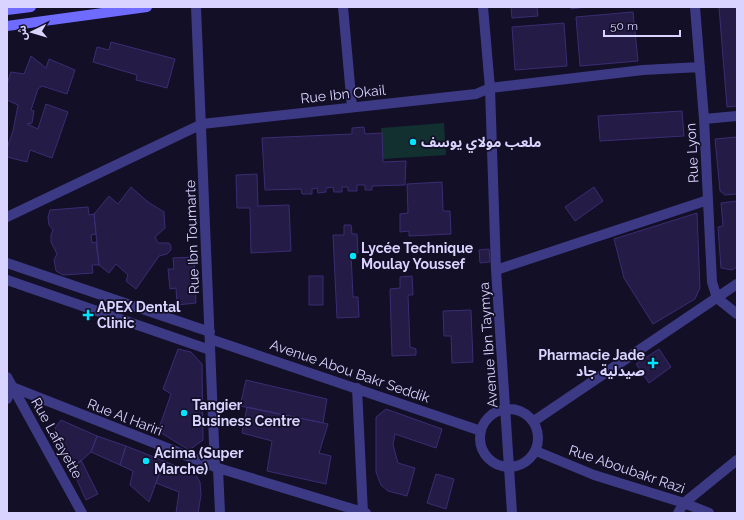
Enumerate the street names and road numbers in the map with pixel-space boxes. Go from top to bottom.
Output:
street label: Rue Ibn Okail [300,82,386,106]
street label: Rue Lyon [682,123,702,183]
street label: Rue Ibn Toumarte [182,180,202,294]
street label: Avenue Ibn Taymya [476,282,500,408]
street label: Avenue Abou Bakr Seddik [268,336,432,406]
street label: Rue Lafayette [28,395,86,481]
street label: Rue Al Hariri [85,395,165,439]
street label: Rue Aboubakr Razi [567,442,687,496]

